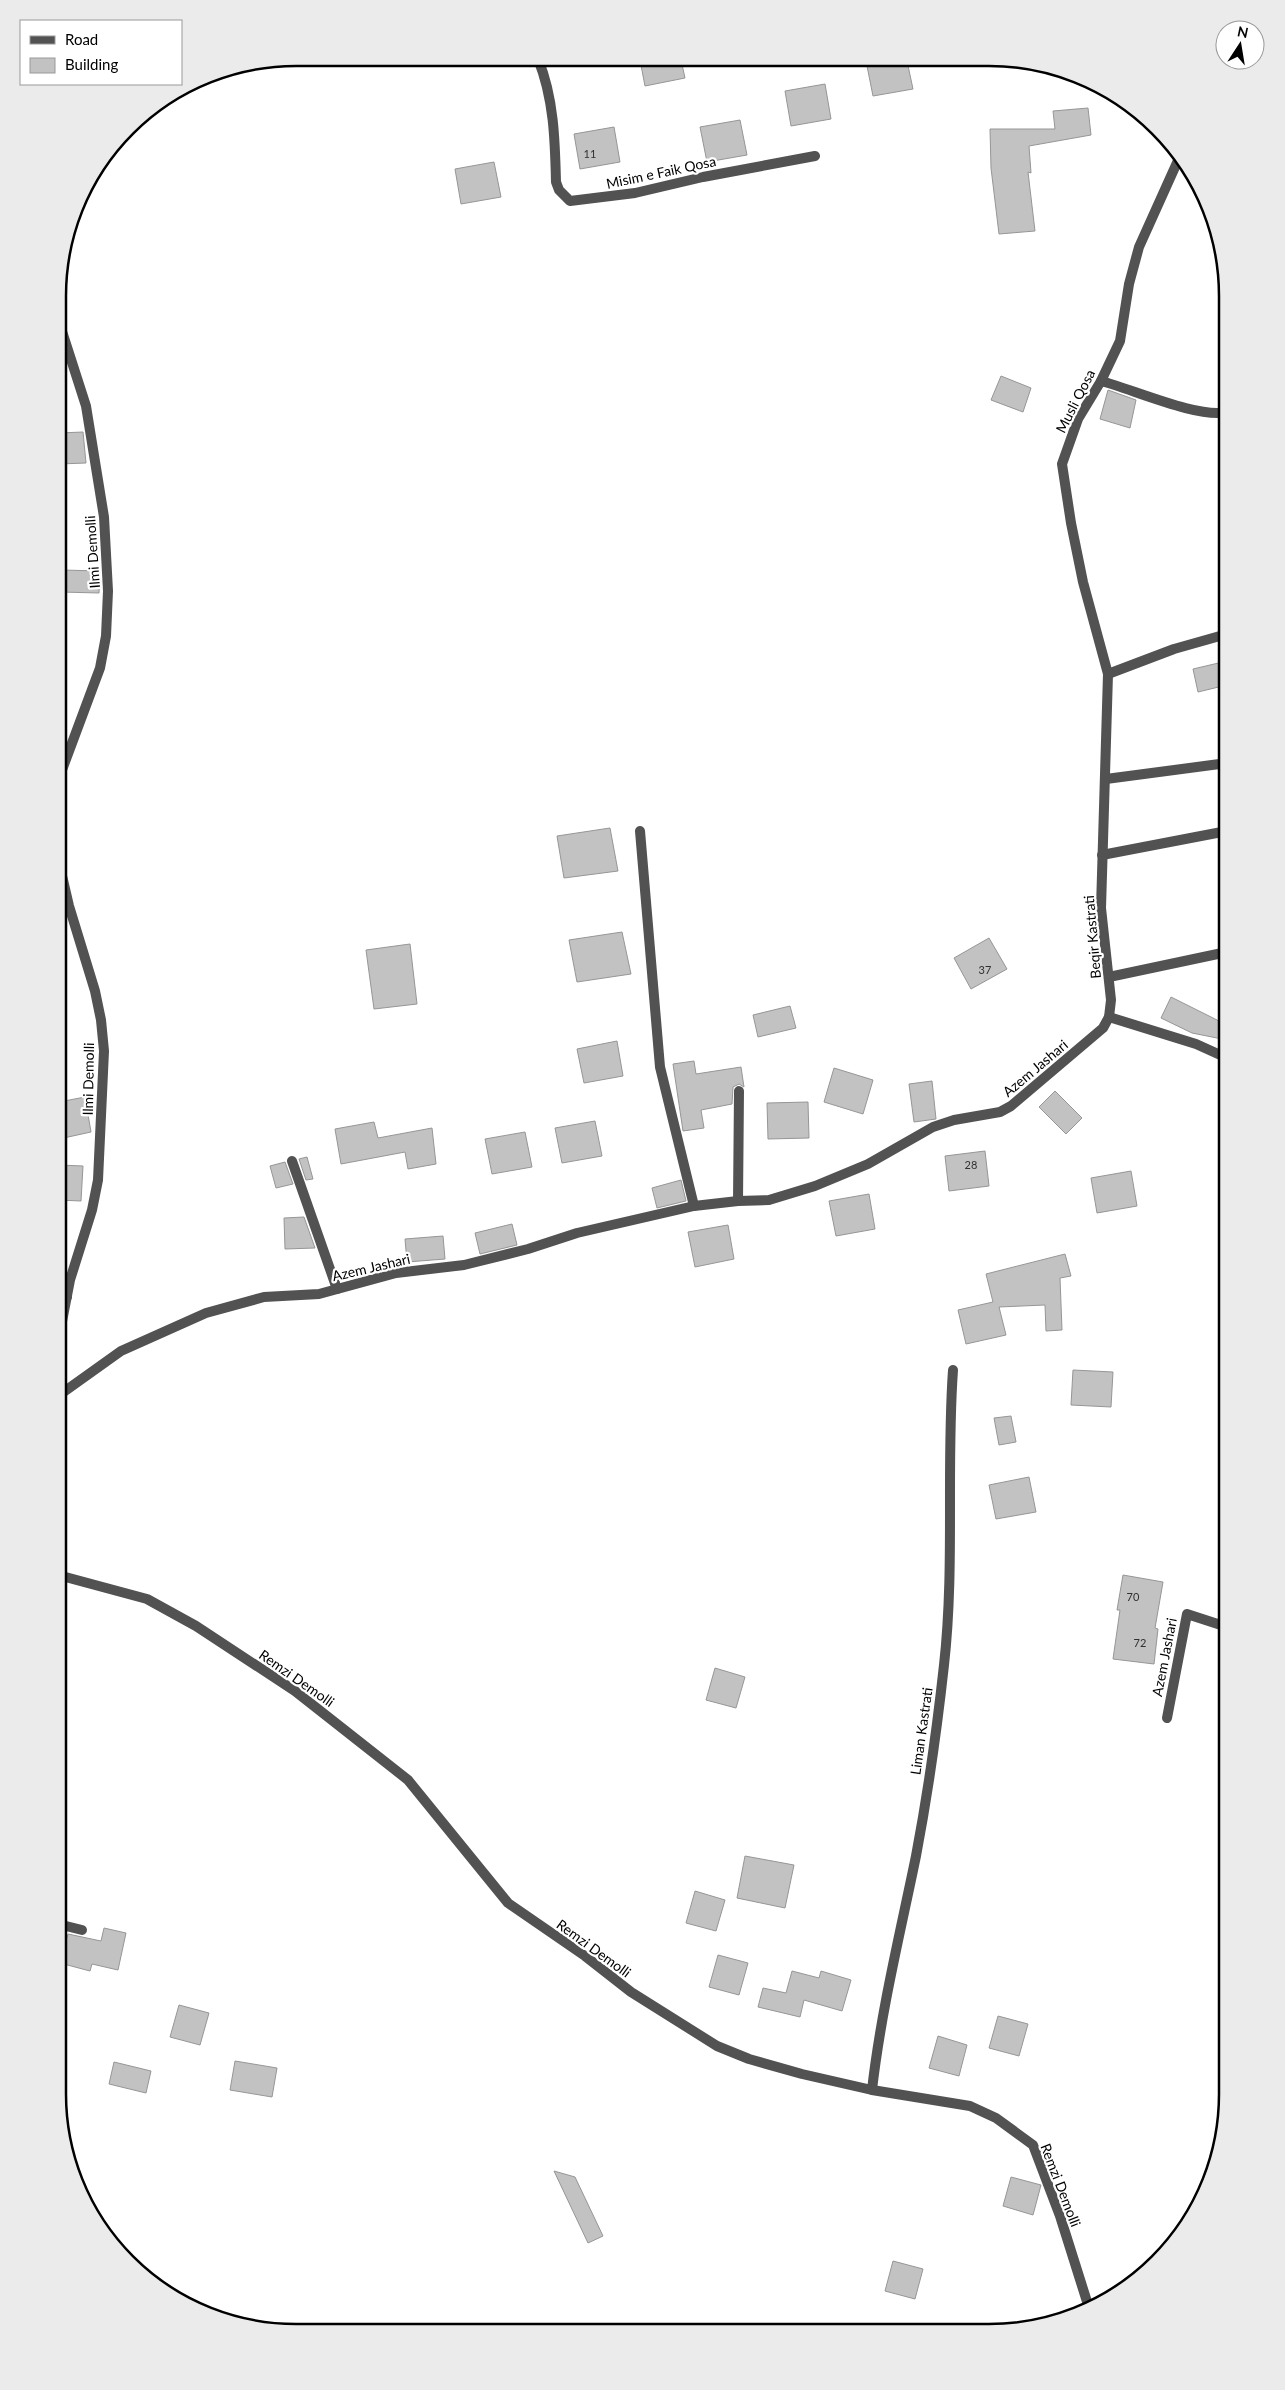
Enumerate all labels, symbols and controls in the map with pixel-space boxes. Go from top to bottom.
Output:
legend [20,20,182,85]
north arrow [1215,20,1265,70]
text: N [1236,22,1250,41]
text: Road [65,30,98,48]
text: Building [65,55,118,73]
house number: 11 [584,147,596,160]
street label: Misim e Faik Qosa [605,152,717,192]
street label: Musli Qosa [1052,366,1098,436]
street label: Ilmi Demolli [81,515,103,589]
street label: Beqir Kastrati [1080,895,1104,979]
house number: 37 [979,963,991,976]
street label: Azem Jashari [999,1036,1071,1100]
street label: Ilmi Demolli [79,1042,97,1116]
house number: 28 [965,1158,977,1171]
street label: Azem Jashari [330,1250,412,1284]
house number: 70 [1127,1590,1140,1603]
street label: Azem Jashari [1148,1616,1180,1698]
house number: 72 [1134,1636,1146,1649]
street label: Remzi Demolli [256,1646,338,1710]
street label: Liman Kastrati [906,1686,936,1776]
street label: Remzi Demolli [553,1915,635,1981]
street label: Remzi Demolli [1037,2141,1085,2229]

